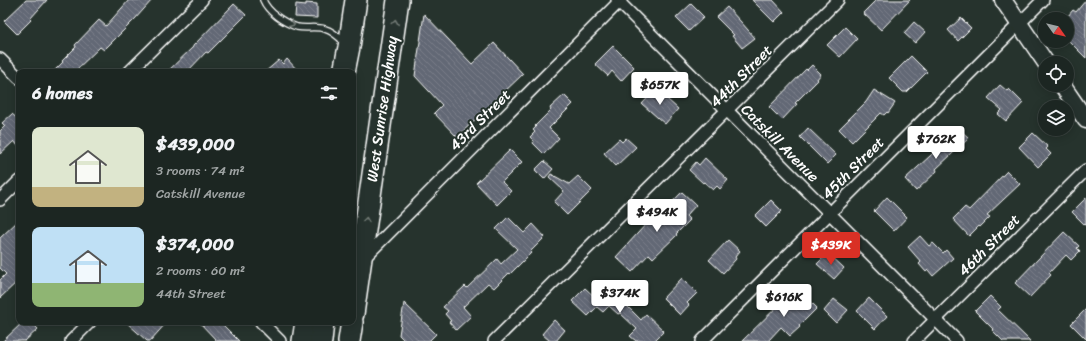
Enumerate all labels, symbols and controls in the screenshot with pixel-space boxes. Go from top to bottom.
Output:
north arrow [1038,12,1074,48]
map controls [1038,12,1074,136]
one-way arrow [390,19,399,25]
one-way arrow [289,20,296,28]
street label: West Sunrise Highway [359,34,405,184]
street label: 44th Street [703,38,779,114]
button: locate [1038,56,1074,92]
pin: $657K [632,72,688,106]
text: $657K [640,73,680,96]
text: 6 homes [32,78,92,108]
icon: filters [318,82,340,104]
street label: 43rd Street [443,83,517,157]
street label: Catskill Avenue [734,97,826,189]
button: layers [1038,100,1074,136]
pin: $762K [908,126,964,160]
text: $762K [917,127,955,150]
text: $439,000 [156,129,235,159]
street label: 45th Street [815,130,891,206]
icon: home [64,143,112,191]
text: 3 rooms · 74 m² [156,159,245,182]
text: Catskill Avenue [156,182,245,205]
pin: $494K [629,199,685,233]
text: $494K [637,200,677,223]
street label: 46th Street [952,207,1027,282]
one-way arrow [362,217,371,223]
text: $374,000 [156,229,234,259]
pin: $439K [803,232,859,266]
text: $439K [811,233,851,256]
icon: home [64,243,112,291]
text: 2 rooms · 60 m² [156,259,245,282]
pin: $374K [592,280,648,314]
text: $374K [600,281,640,304]
text: 44th Street [156,282,226,305]
pin: $616K [756,284,812,318]
text: $616K [766,285,803,308]

